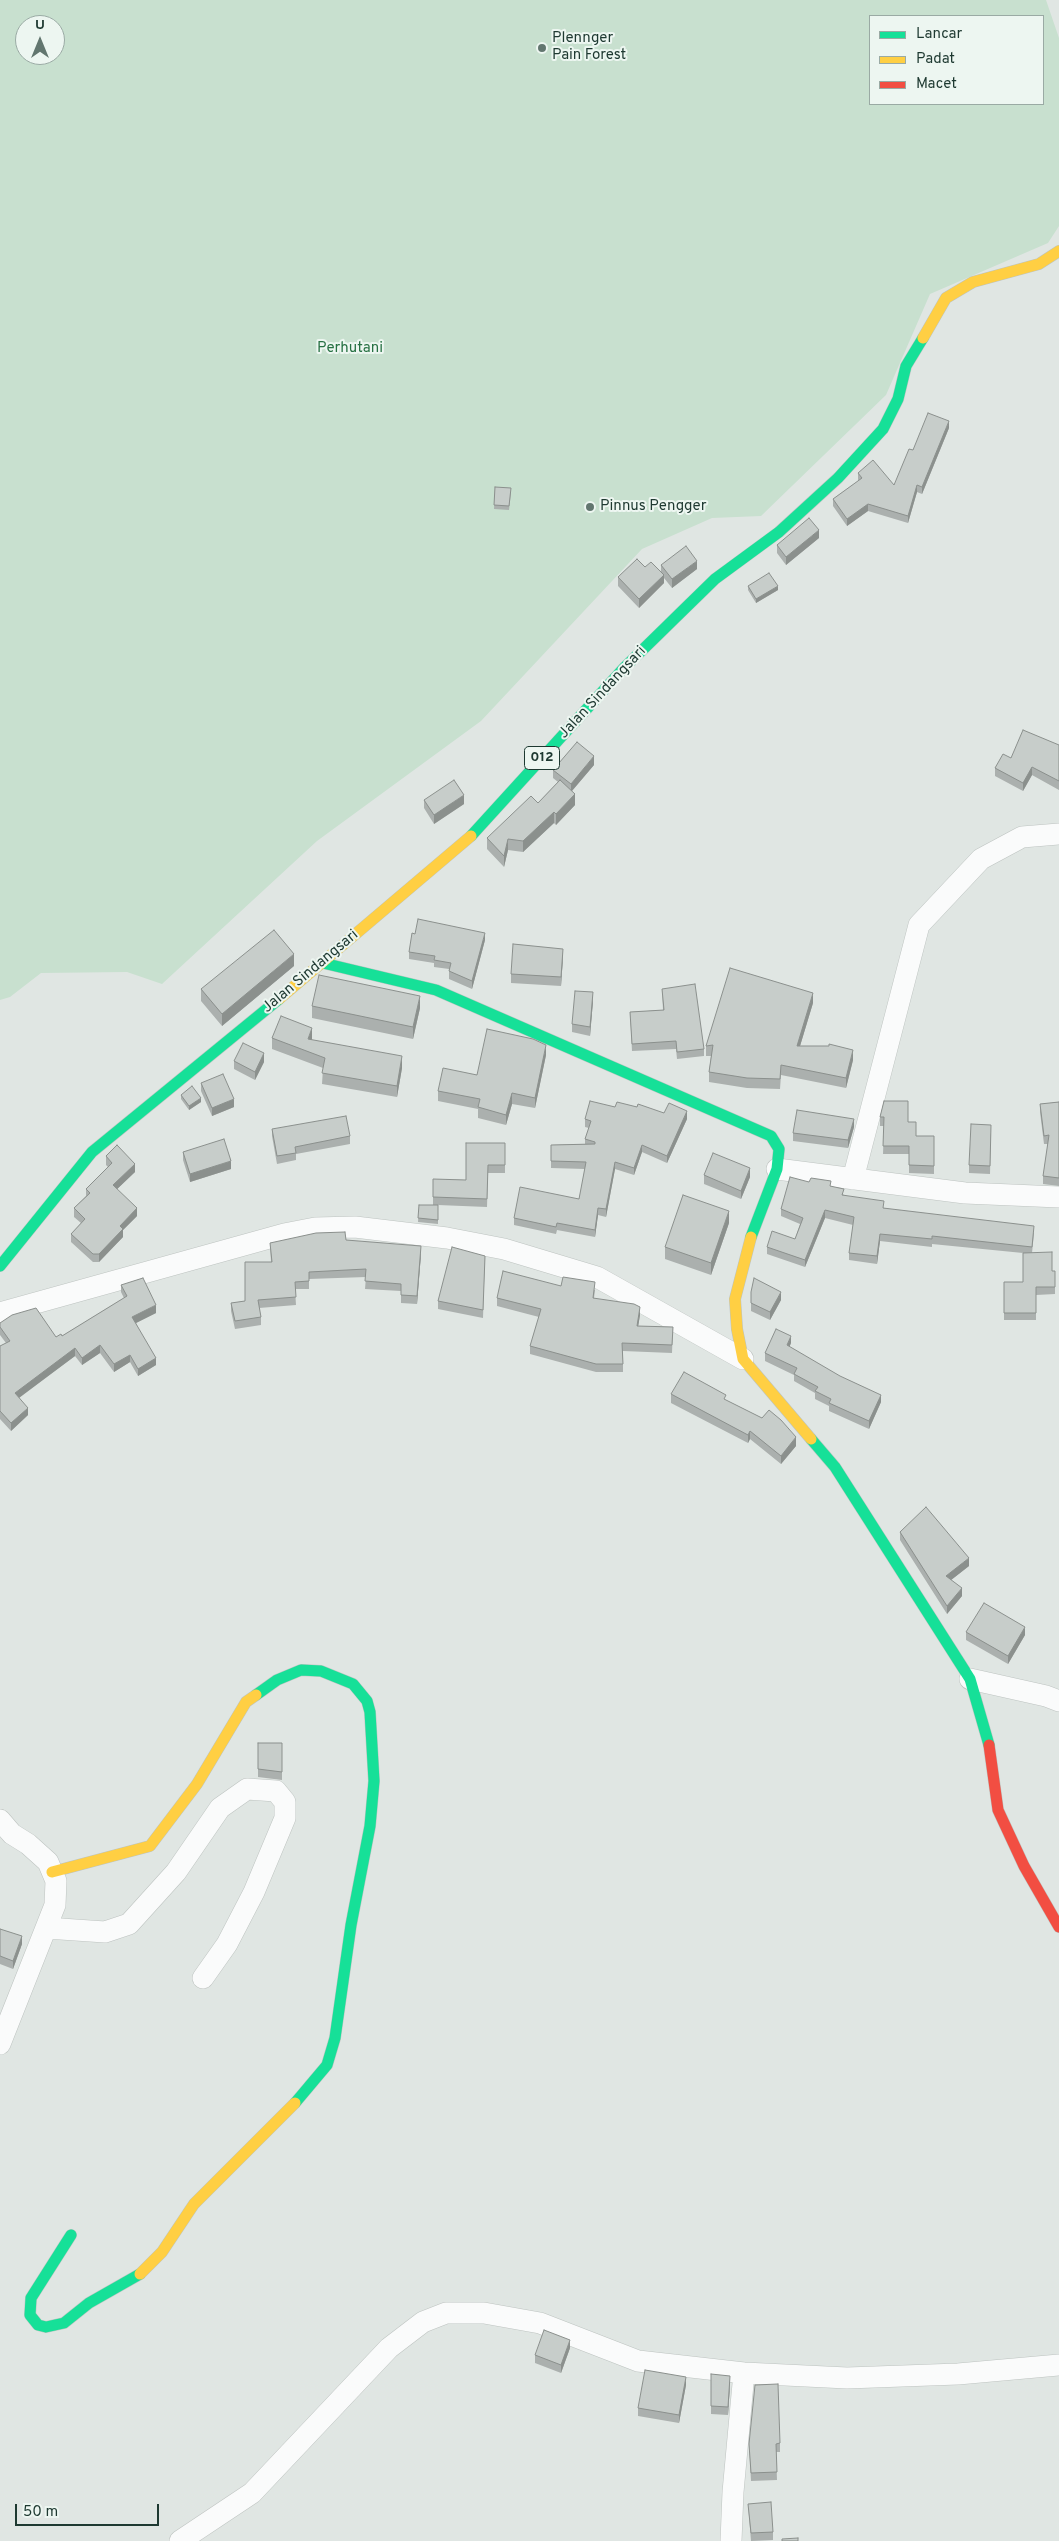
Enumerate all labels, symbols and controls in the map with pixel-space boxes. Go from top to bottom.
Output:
north arrow [15,15,65,65]
legend [869,15,1044,105]
text: U [35,17,45,34]
text: Lancar [916,25,962,44]
place label: Plennger Pain Forest [552,30,626,65]
marker: Plennger Pain Forest [536,42,548,54]
text: Padat [916,50,955,69]
text: Macet [916,75,957,94]
park label: Perhutani [317,340,383,358]
place label: Pinnus Pengger [600,498,707,516]
marker: Pinnus Pengger [584,501,596,513]
street label: Jalan Sindangsari [556,643,650,743]
road number: 012 [524,746,560,770]
street label: Jalan Sindangsari [259,927,363,1017]
scale bar [18,2494,161,2526]
text: 50 m [23,2503,58,2522]

